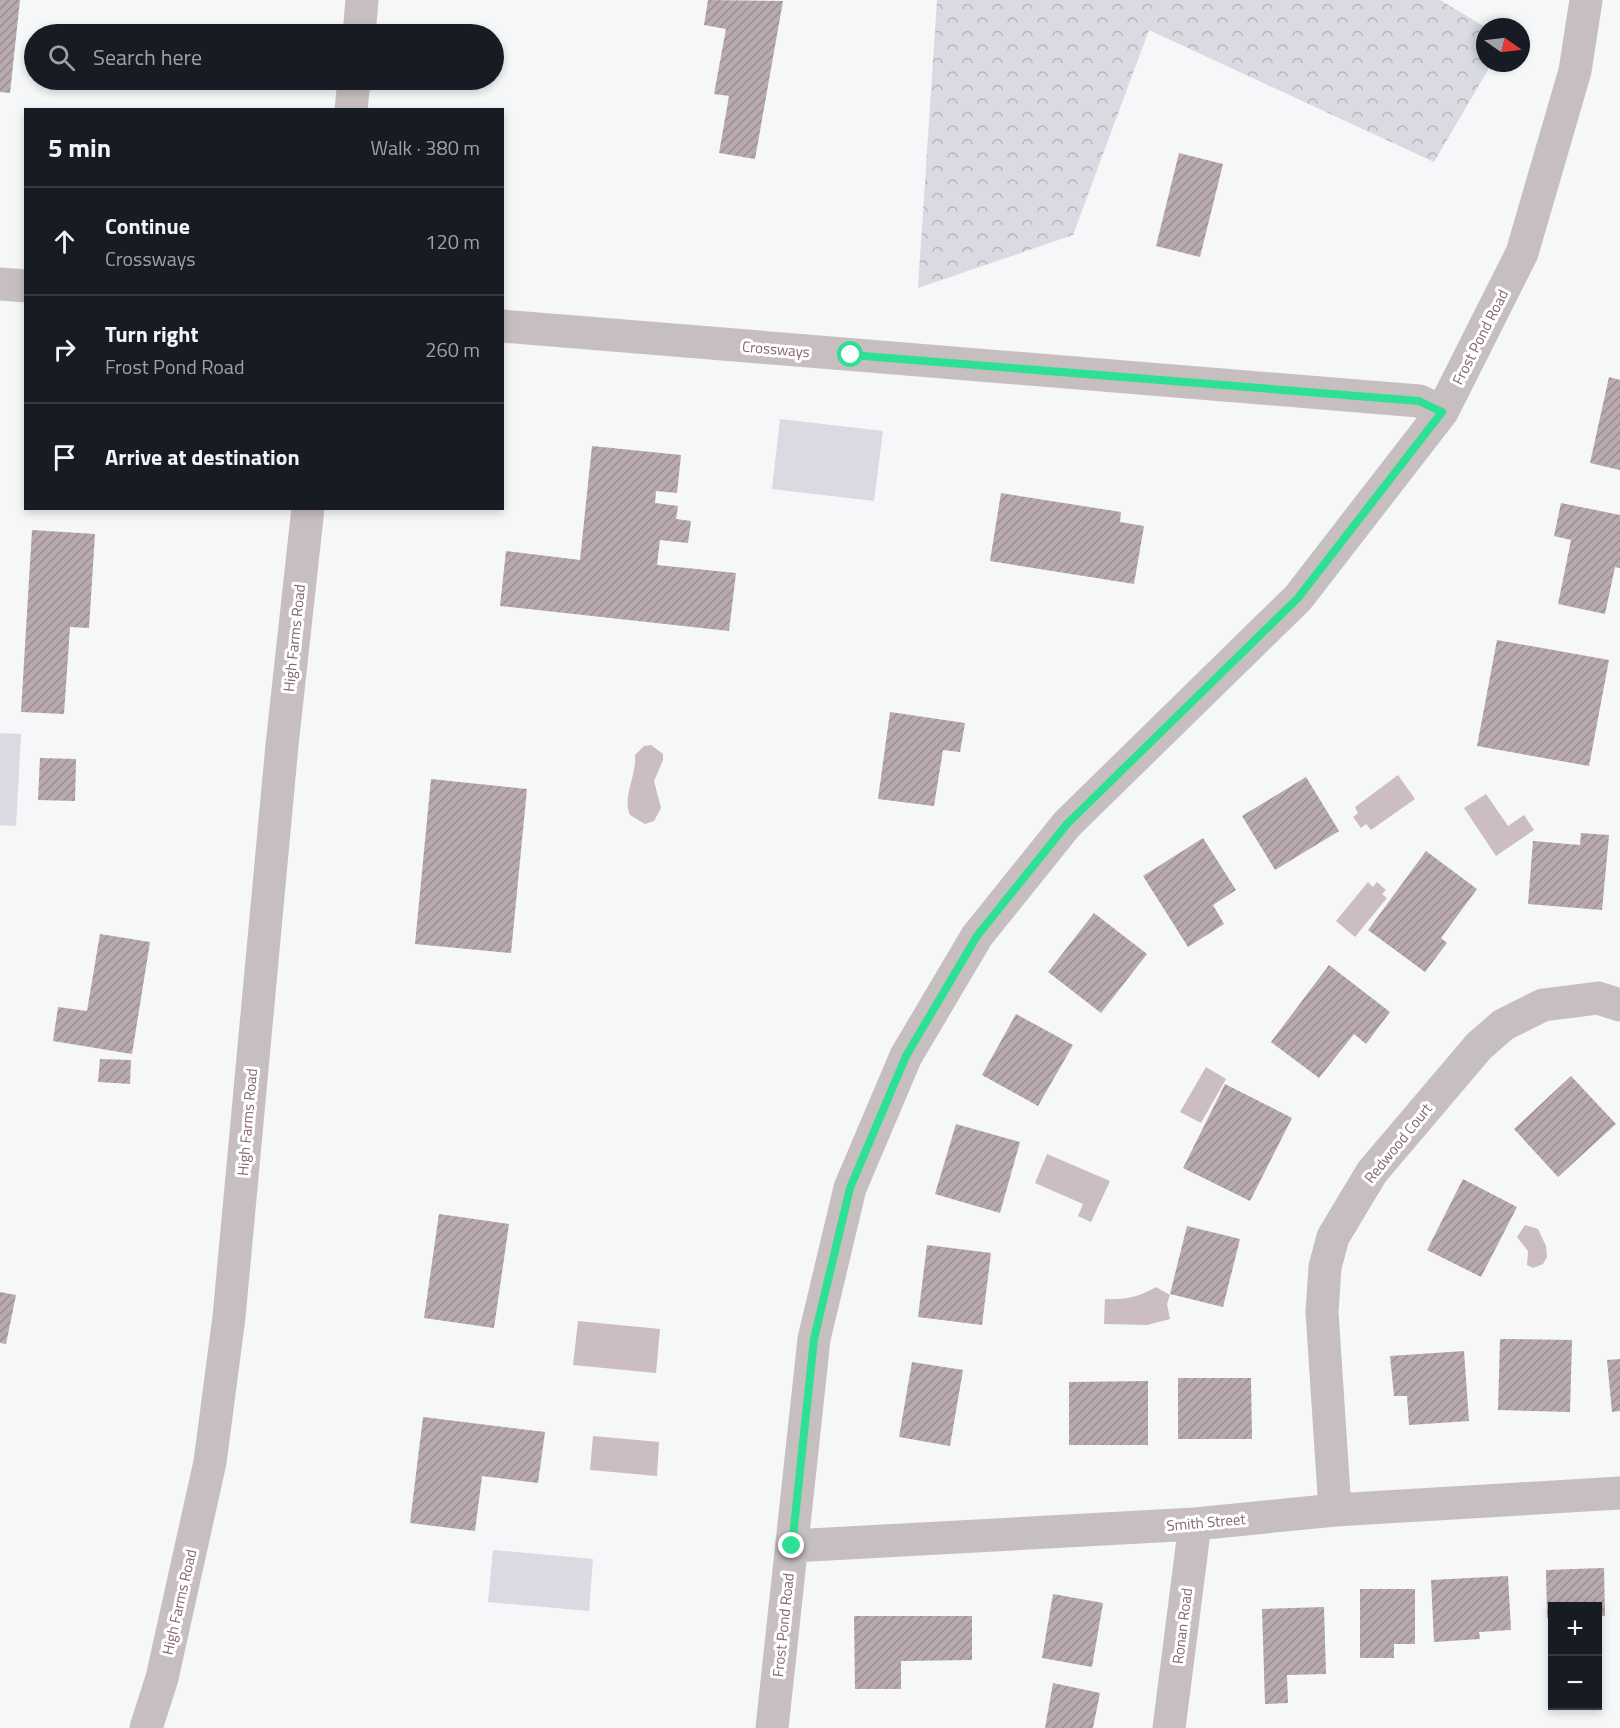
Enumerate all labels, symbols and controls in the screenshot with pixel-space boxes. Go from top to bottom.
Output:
north arrow [1476,18,1530,72]
search box [24,24,504,90]
text: Search here [93,40,202,74]
icon: search [45,41,78,74]
text: 5 min [48,128,111,167]
text: Walk · 380 m [371,132,480,163]
text: Continue [105,209,190,243]
icon: ahead [48,225,81,258]
text: 120 m [425,226,480,257]
text: Crossways [105,243,195,274]
street label: Frost Pond Road [1446,285,1514,389]
text: Turn right [105,317,199,351]
icon: right [48,333,81,366]
text: 260 m [425,334,480,365]
street label: Crossways [741,335,811,363]
route start [837,341,863,367]
text: Frost Pond Road [105,351,244,382]
text: Arrive at destination [105,440,300,474]
icon: arrive [48,441,81,474]
street label: High Farms Road [277,583,311,693]
street label: High Farms Road [231,1067,263,1177]
street label: Redwood Court [1358,1097,1438,1188]
street label: Smith Street [1166,1507,1247,1537]
route end [778,1532,804,1558]
street label: High Farms Road [156,1547,202,1657]
street label: Frost Pond Road [766,1572,800,1678]
street label: Ronan Road [1166,1587,1198,1665]
map controls [1548,1602,1602,1710]
button: + [1548,1602,1602,1656]
button: − [1548,1656,1602,1710]

